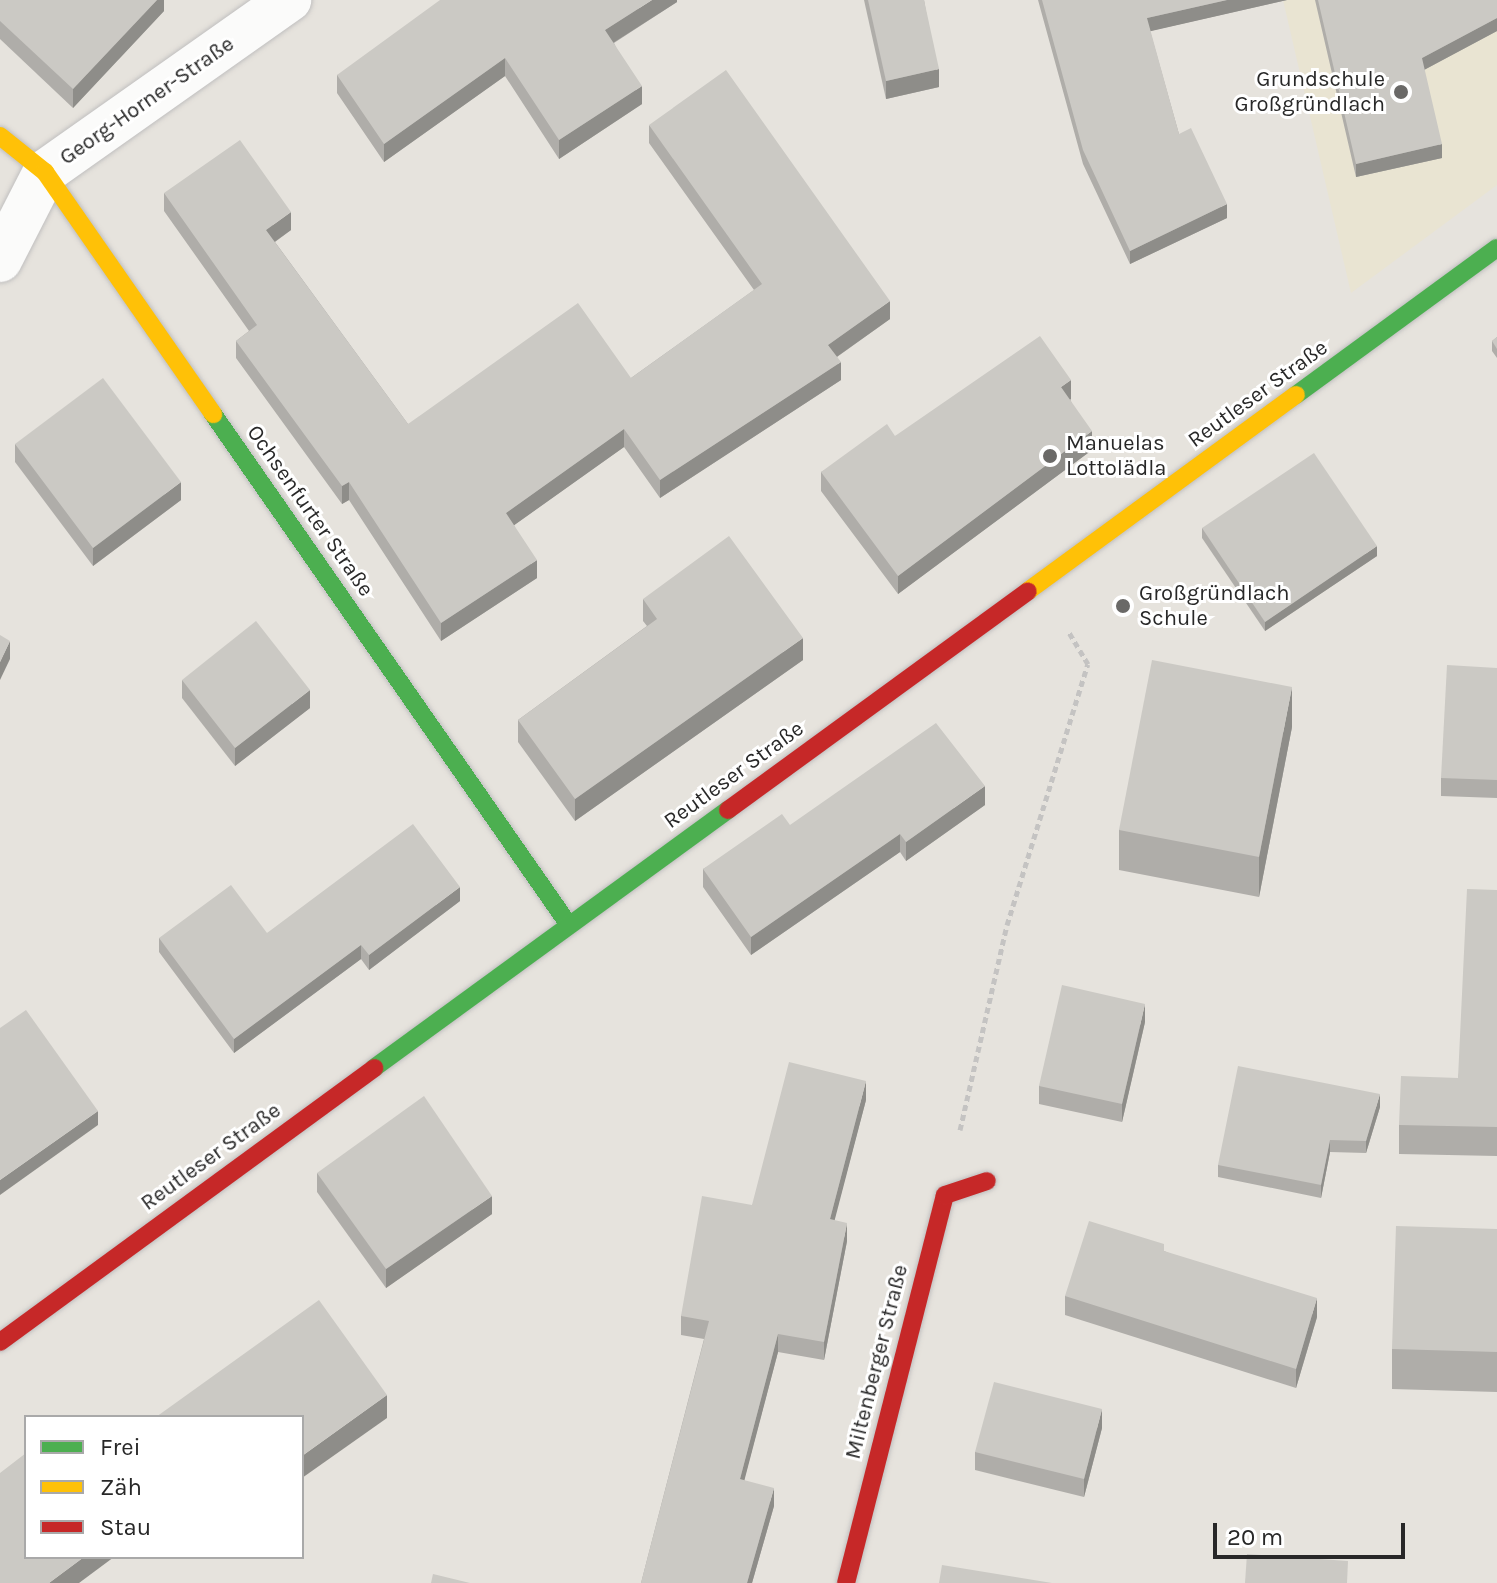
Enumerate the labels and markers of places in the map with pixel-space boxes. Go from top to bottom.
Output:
place label: Grundschule Großgründlach [1234,66,1385,118]
marker: Grundschule Großgründlach [1392,83,1410,101]
place label: Manuelas Lottolädla [1066,430,1166,482]
marker: Manuelas Lottolädla [1041,447,1059,465]
place label: Großgründlach Schule [1139,580,1290,632]
marker: Großgründlach Schule [1114,597,1132,615]

